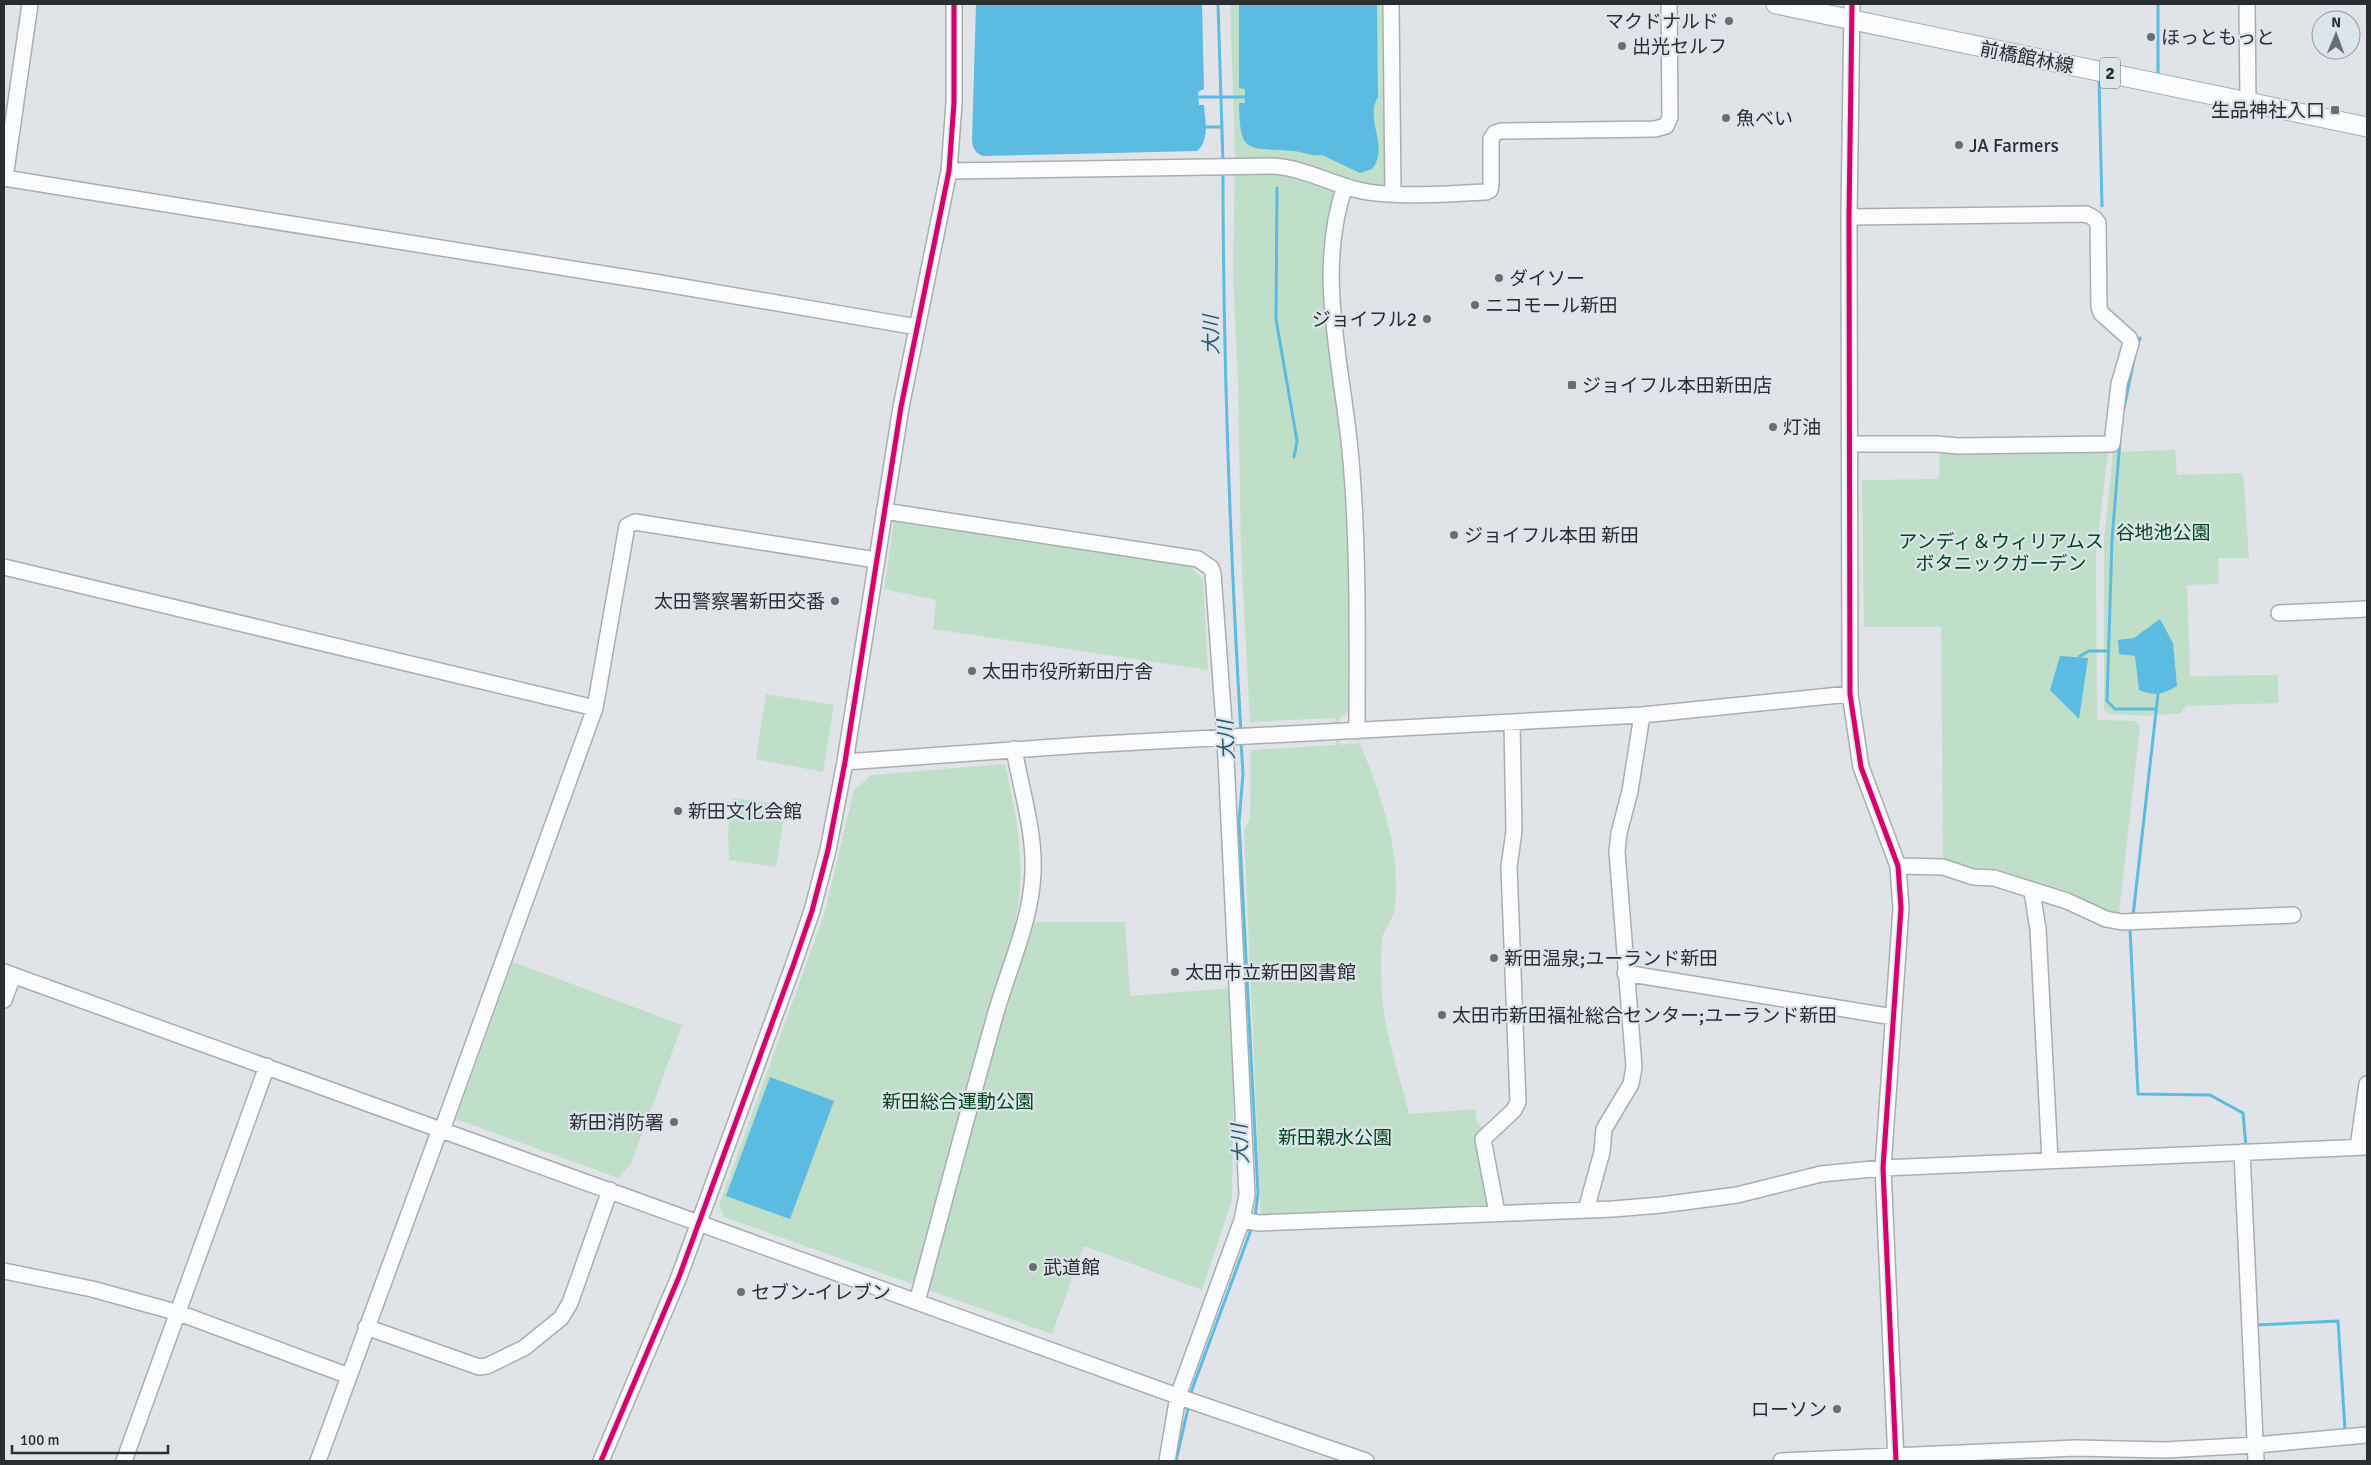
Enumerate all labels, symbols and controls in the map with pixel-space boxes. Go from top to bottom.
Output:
place label: マクドナルド [1605,10,1719,34]
north arrow [2311,10,2361,60]
text: N [2331,14,2341,31]
marker: マクドナルド [1723,15,1735,27]
place label: ほっともっと [2161,26,2275,50]
marker: ほっともっと [2145,31,2157,43]
place label: 出光セルフ [1632,35,1727,59]
street label: 前橋館林線 [1978,37,2076,79]
marker: 出光セルフ [1616,40,1628,52]
road number: 2 [2100,58,2120,88]
place label: 生品神社入口 [2211,99,2325,123]
marker: 生品神社入口 [2329,104,2341,116]
place label: 魚べい [1736,107,1793,131]
marker: 魚べい [1720,112,1732,124]
place label: JA Farmers [1969,134,2059,158]
marker: JA Farmers [1953,139,1965,151]
place label: ダイソー [1509,267,1585,291]
marker: ダイソー [1493,272,1505,284]
place label: ニコモール新田 [1485,294,1618,318]
marker: ニコモール新田 [1469,299,1481,311]
place label: ジョイフル2 [1312,308,1417,332]
water label: 大川 [1199,313,1224,355]
marker: ジョイフル2 [1421,313,1433,325]
place label: ジョイフル本田新田店 [1582,374,1772,398]
marker: ジョイフル本田新田店 [1566,379,1578,391]
place label: 灯油 [1783,416,1821,440]
marker: 灯油 [1767,421,1779,433]
park label: 谷地池公園 [2115,521,2211,545]
place label: ジョイフル本田 新田 [1464,524,1639,548]
marker: ジョイフル本田 新田 [1448,529,1460,541]
park label: アンディ＆ウィリアムス ボタニックガーデン [1898,530,2104,576]
place label: 太田警察署新田交番 [654,590,825,614]
marker: 太田警察署新田交番 [829,595,841,607]
place label: 太田市役所新田庁舎 [982,660,1153,684]
marker: 太田市役所新田庁舎 [966,665,978,677]
water label: 大川 [1213,717,1240,761]
place label: 新田文化会館 [688,800,802,824]
marker: 新田文化会館 [672,805,684,817]
place label: 新田温泉;ユーランド新田 [1504,947,1718,971]
marker: 新田温泉;ユーランド新田 [1488,952,1500,964]
place label: 太田市立新田図書館 [1185,961,1356,985]
marker: 太田市立新田図書館 [1169,966,1181,978]
place label: 太田市新田福祉総合センター;ユーランド新田 [1452,1004,1837,1028]
marker: 太田市新田福祉総合センター;ユーランド新田 [1436,1009,1448,1021]
park label: 新田総合運動公園 [882,1090,1034,1114]
place label: 新田消防署 [569,1111,664,1135]
marker: 新田消防署 [668,1116,680,1128]
water label: 大川 [1227,1121,1254,1165]
park label: 新田親水公園 [1278,1126,1392,1150]
place label: 武道館 [1043,1256,1100,1280]
marker: 武道館 [1027,1261,1039,1273]
place label: セブン-イレブン [751,1281,891,1305]
marker: セブン-イレブン [735,1286,747,1298]
place label: ローソン [1751,1398,1827,1422]
marker: ローソン [1831,1403,1843,1415]
scale bar [12,1422,169,1454]
text: 100 m [20,1431,60,1449]

